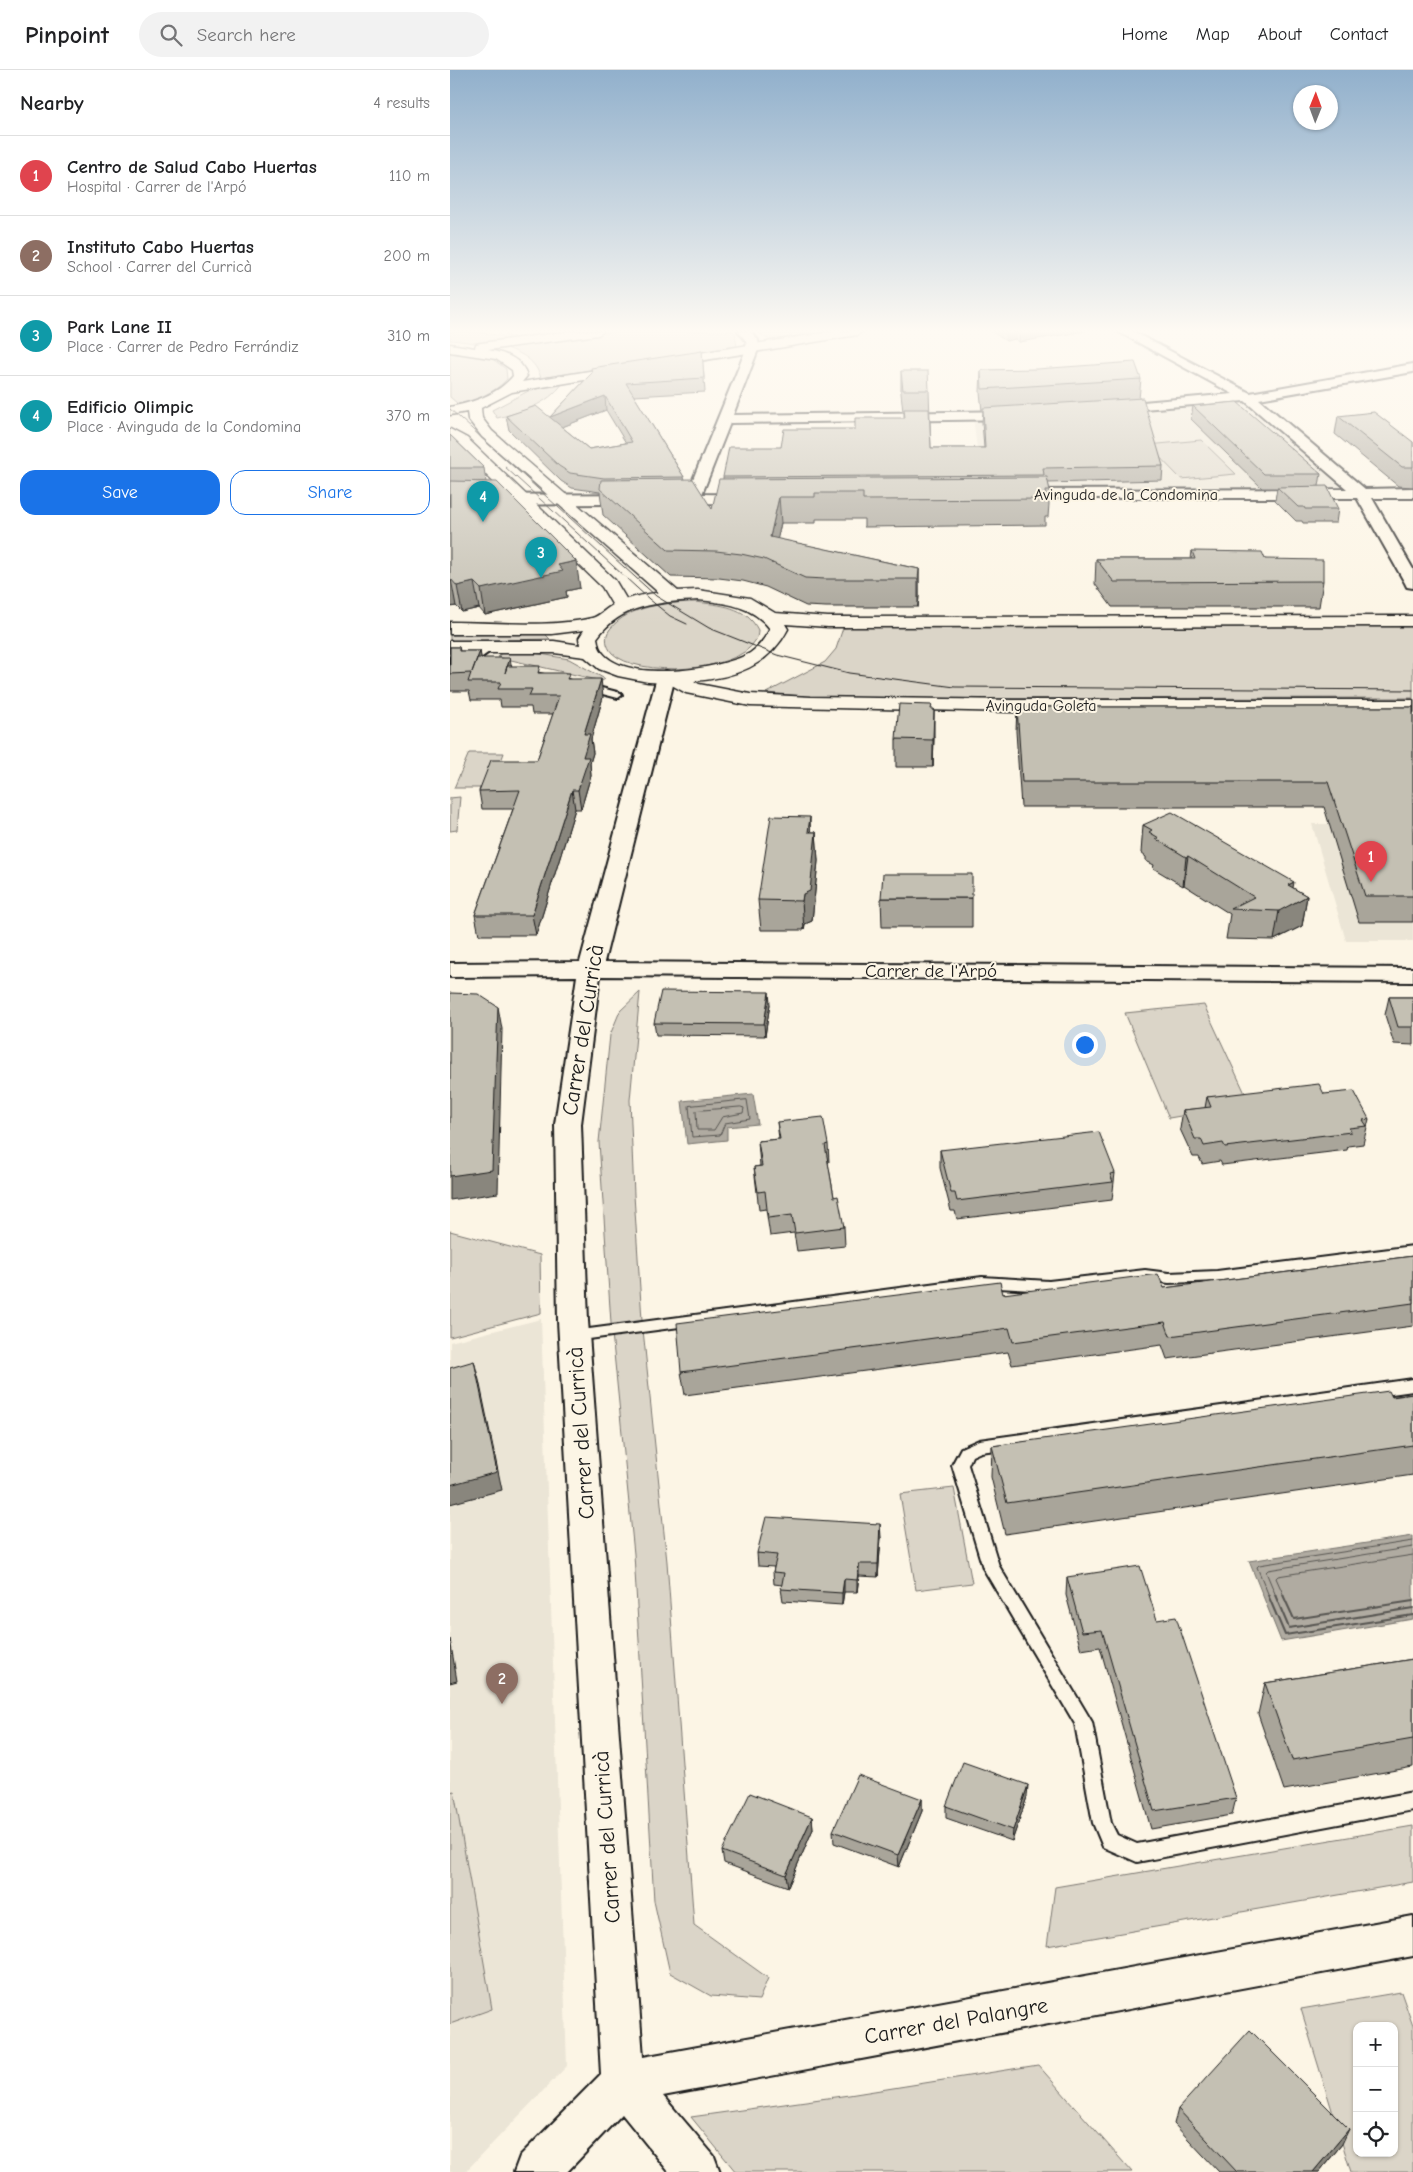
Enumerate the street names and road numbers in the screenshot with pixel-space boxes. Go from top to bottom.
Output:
street label: Avinguda de la Condomina [1034,486,1218,504]
street label: Avinguda Goleta [985,697,1097,715]
street label: Carrer del Curricà [557,943,609,1117]
street label: Carrer de l'Arpó [865,960,997,982]
street label: Carrer del Curricà [562,1346,600,1520]
street label: Carrer del Curricà [588,1750,626,1924]
street label: Carrer del Palangre [862,1992,1050,2050]

